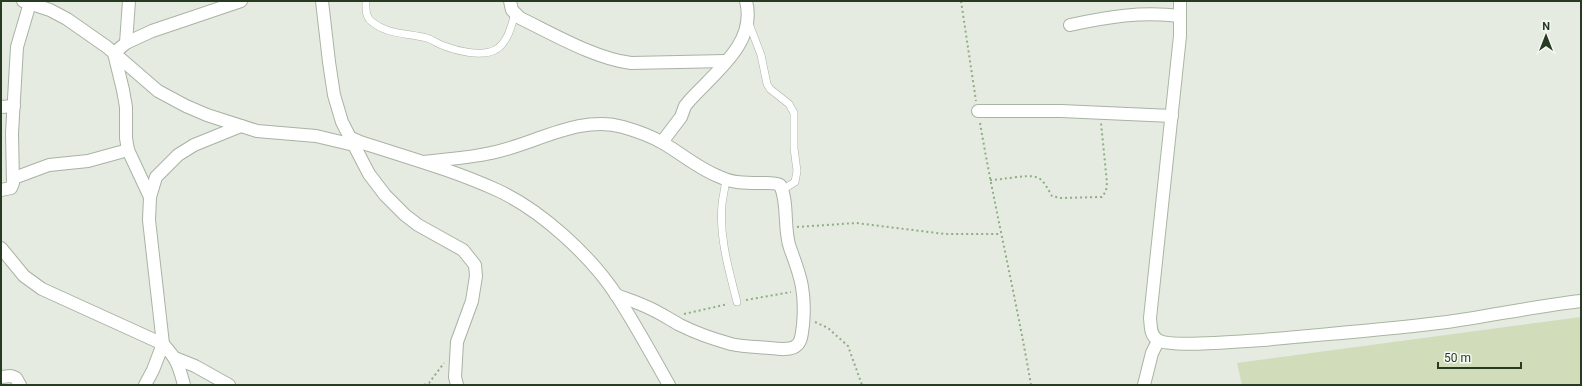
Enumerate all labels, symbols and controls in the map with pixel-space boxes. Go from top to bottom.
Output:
north arrow [1526,16,1566,56]
text: N [1542,20,1550,33]
scale bar [1438,344,1521,370]
text: 50 m [1444,351,1471,365]

